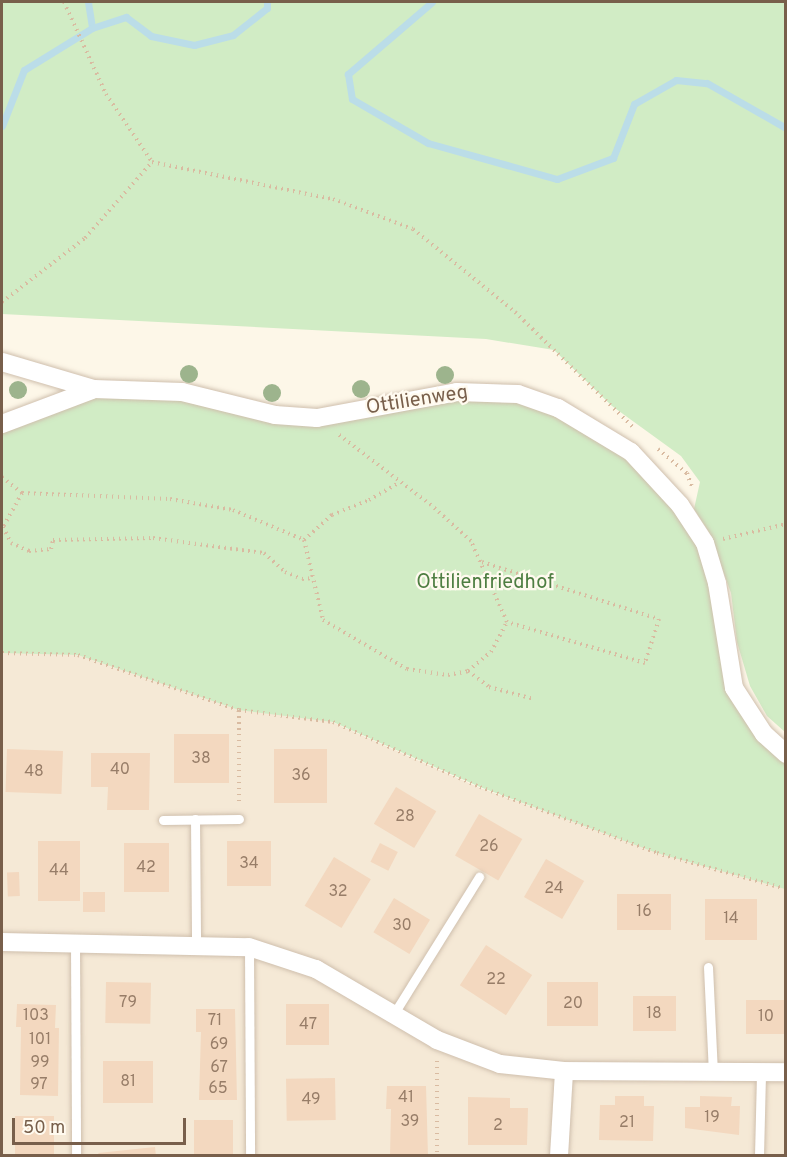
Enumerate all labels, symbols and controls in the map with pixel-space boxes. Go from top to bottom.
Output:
street label: Ottilienweg [364,381,470,421]
park label: Ottilienfriedhof [416,571,554,595]
house number: 38 [191,749,211,769]
house number: 40 [110,760,130,780]
house number: 48 [24,762,44,782]
house number: 36 [291,766,311,786]
house number: 28 [395,807,415,827]
house number: 26 [479,837,499,857]
house number: 34 [239,854,259,874]
house number: 42 [136,858,156,878]
house number: 44 [49,861,69,881]
house number: 24 [544,879,564,899]
house number: 32 [328,882,348,902]
house number: 16 [636,902,652,922]
house number: 14 [723,909,739,929]
house number: 30 [392,916,412,936]
house number: 22 [486,970,506,990]
house number: 79 [119,993,137,1013]
house number: 20 [563,994,583,1014]
house number: 18 [646,1004,662,1024]
house number: 103 [23,1006,49,1026]
house number: 10 [758,1007,774,1027]
house number: 71 [208,1011,222,1031]
house number: 47 [299,1015,317,1035]
house number: 101 [29,1030,51,1050]
house number: 69 [210,1035,228,1055]
house number: 99 [30,1053,50,1073]
house number: 67 [210,1058,228,1078]
house number: 81 [120,1072,136,1092]
house number: 97 [30,1075,48,1095]
house number: 65 [208,1079,228,1099]
house number: 41 [398,1088,414,1108]
house number: 49 [301,1090,321,1110]
scale bar [15,1106,189,1144]
house number: 19 [704,1108,720,1128]
house number: 39 [401,1112,419,1132]
house number: 21 [619,1113,635,1133]
house number: 2 [493,1116,503,1136]
text: 50 m [23,1117,65,1140]

